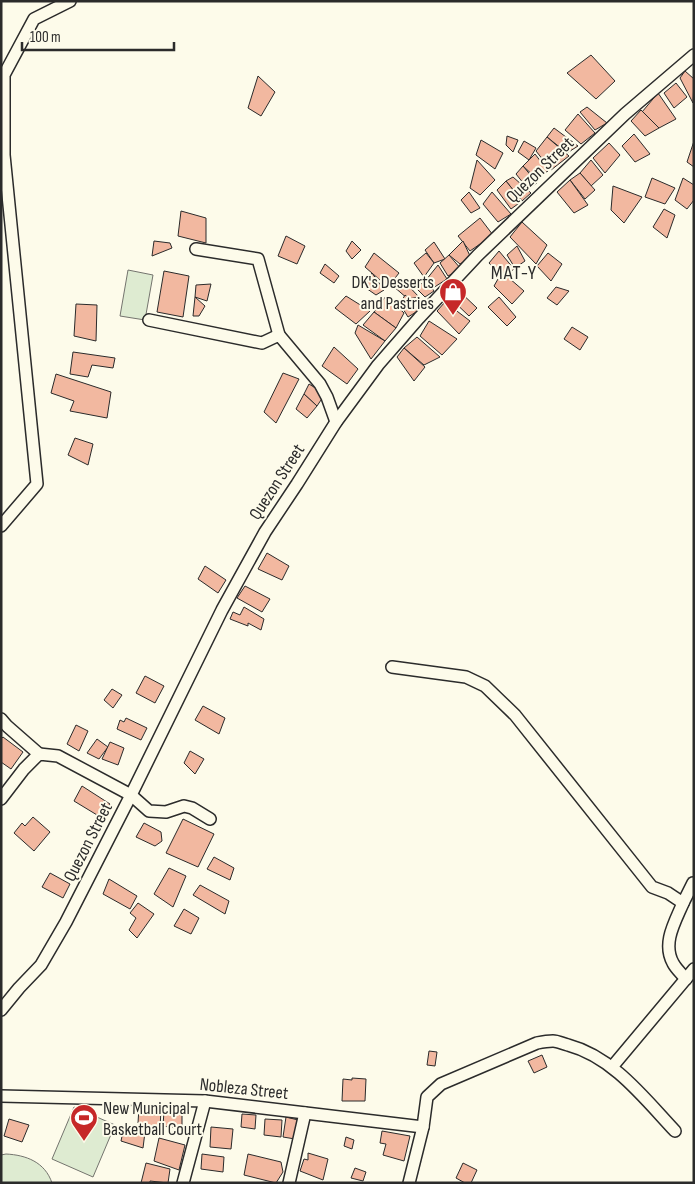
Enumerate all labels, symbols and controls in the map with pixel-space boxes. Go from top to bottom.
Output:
scale bar [22,20,175,52]
text: 100 m [30,28,61,47]
street label: Quezon Street [502,132,579,207]
district label: MAT-Y [491,261,537,285]
place label: DK's Desserts and Pastries [352,272,434,314]
shop icon: DK's Desserts and Pastries [438,277,468,316]
street label: Quezon Street [245,440,309,524]
street label: Quezon Street [59,799,117,885]
street label: Nobleza Street [199,1074,290,1104]
place label: New Municipal Basketball Court [103,1098,203,1140]
sports icon: New Municipal Basketball Court [69,1103,99,1142]

